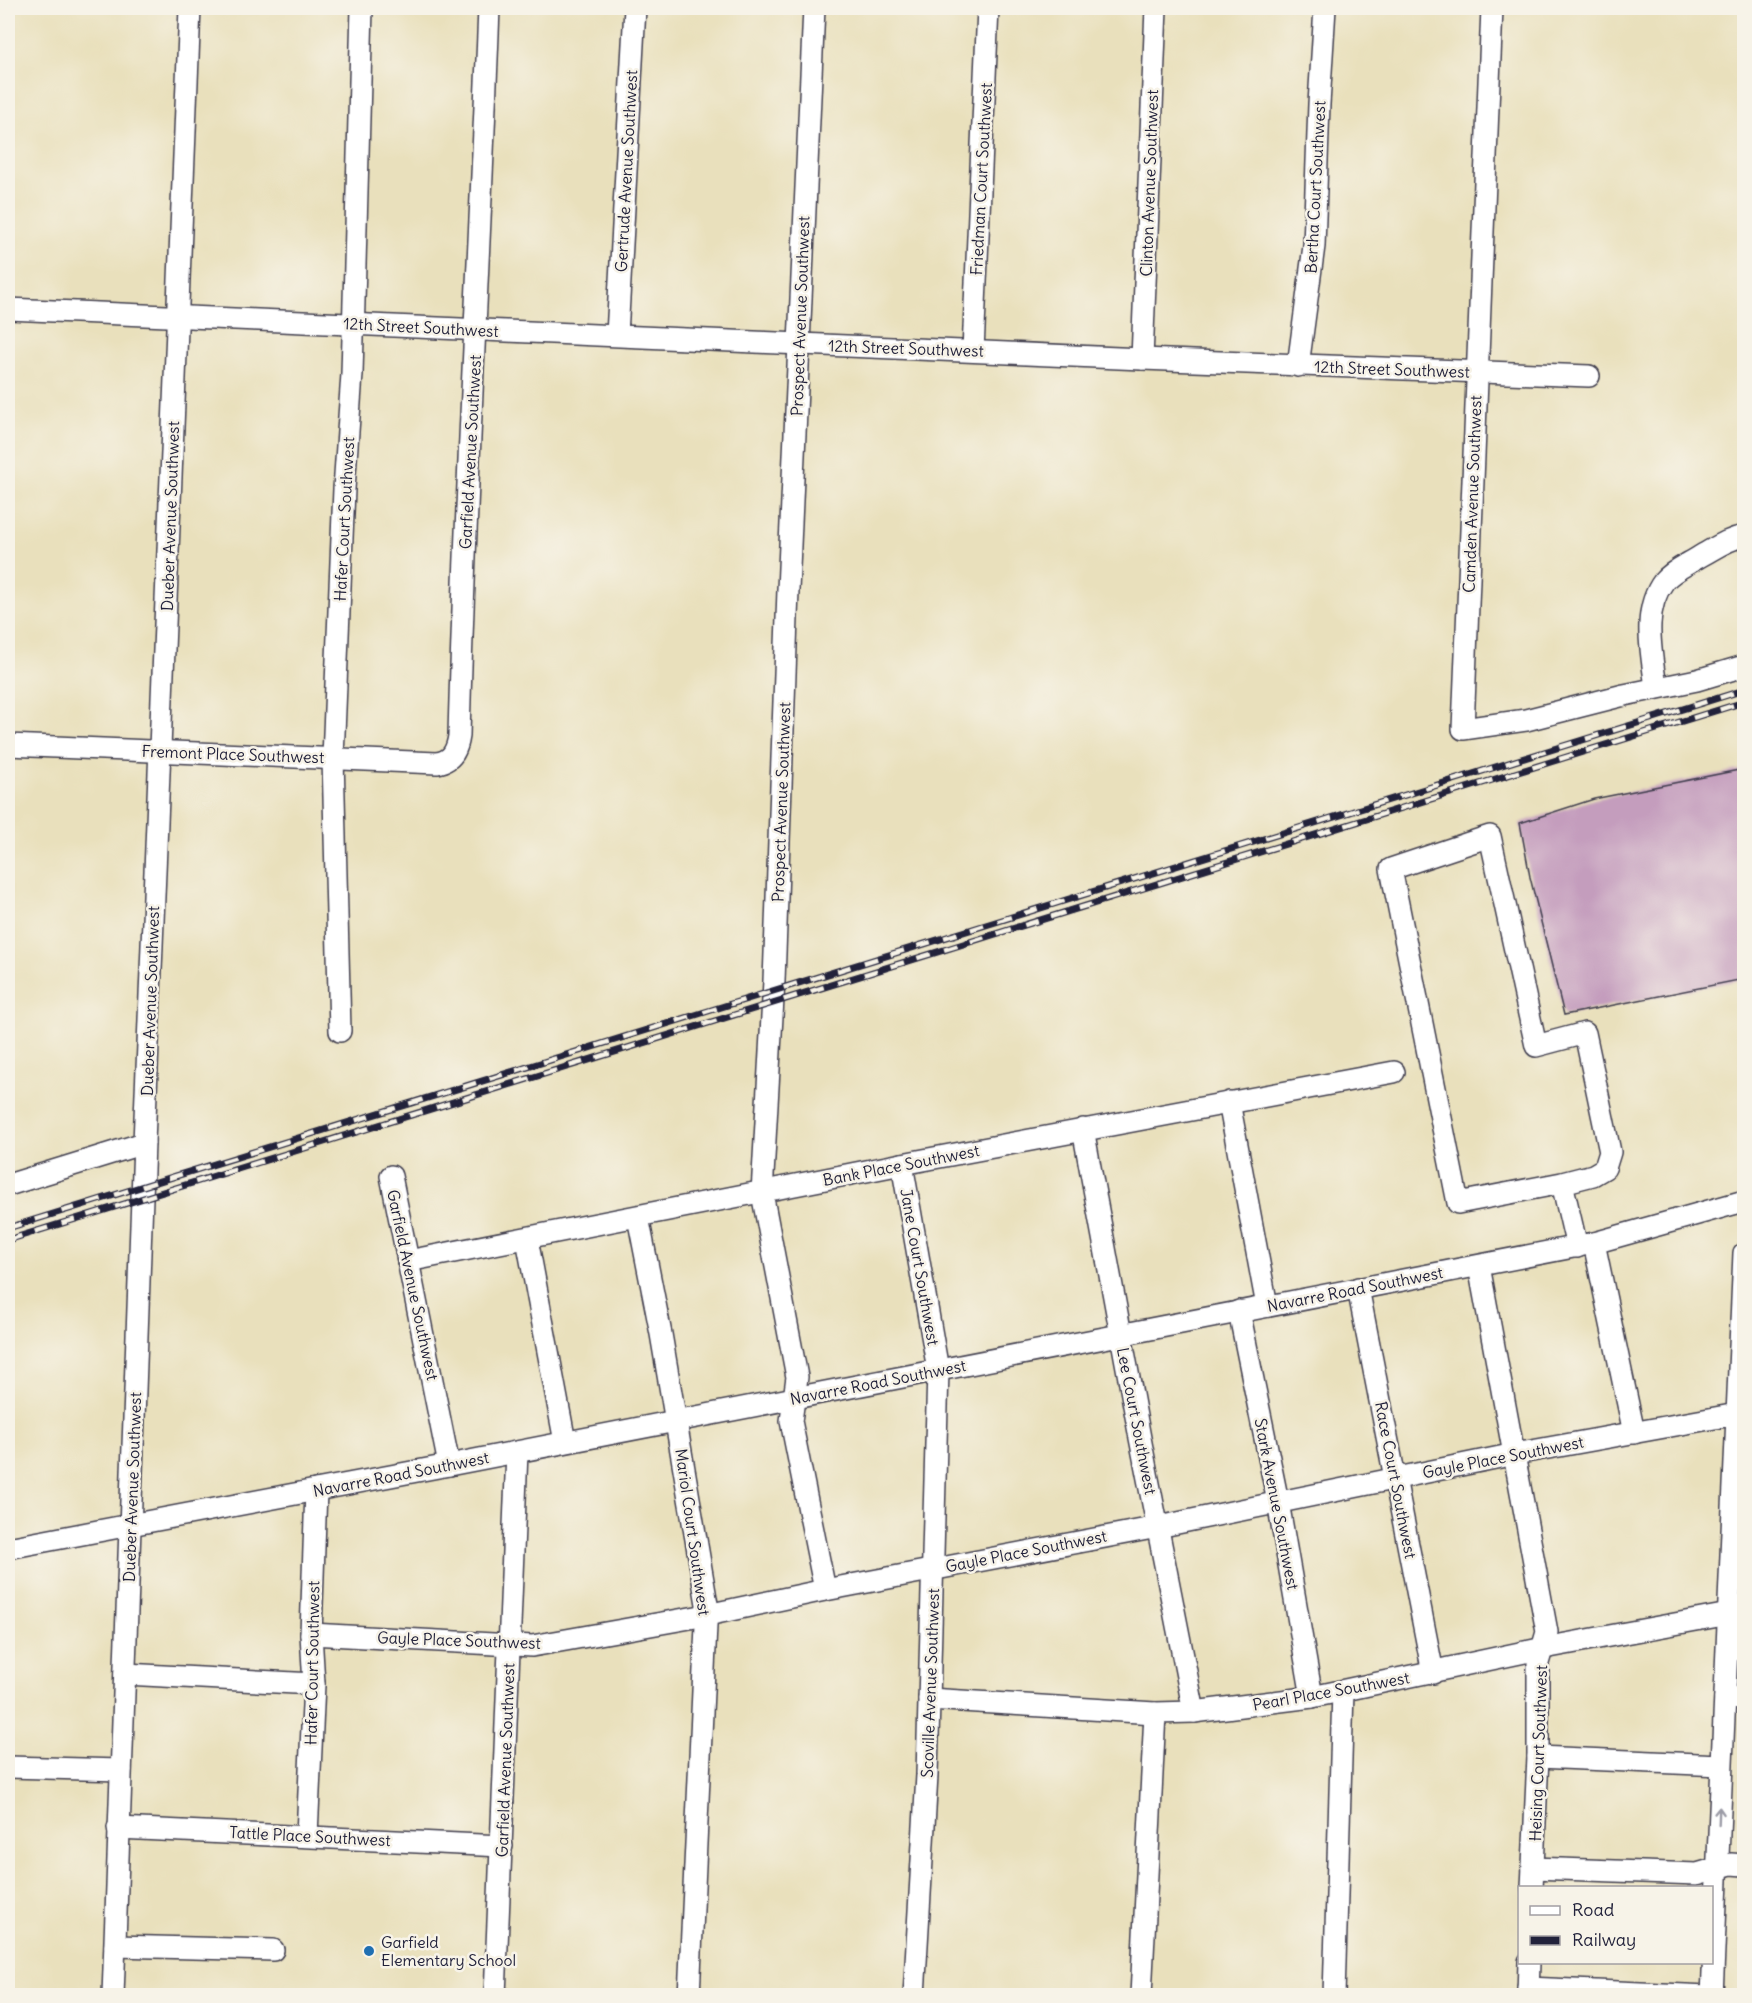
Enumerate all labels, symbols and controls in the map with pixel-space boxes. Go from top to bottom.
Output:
street label: Gertrude Avenue Southwest [611,69,641,273]
street label: Friedman Court Southwest [966,82,996,276]
street label: Clinton Avenue Southwest [1136,88,1162,277]
street label: Bertha Court Southwest [1300,99,1330,274]
street label: Prospect Avenue Southwest [787,215,814,416]
street label: 12th Street Southwest [343,313,500,341]
street label: 12th Street Southwest [828,335,985,361]
street label: Garfield Avenue Southwest [455,354,485,550]
street label: 12th Street Southwest [1314,356,1471,382]
street label: Camden Avenue Southwest [1459,394,1485,593]
street label: Dueber Avenue Southwest [157,420,183,611]
street label: Hafer Court Southwest [330,436,358,602]
street label: Prospect Avenue Southwest [768,701,795,902]
street label: Fremont Place Southwest [141,741,325,767]
street label: Dueber Avenue Southwest [137,905,163,1096]
street label: Bank Place Southwest [821,1140,982,1190]
street label: Jane Court Southwest [896,1187,944,1348]
street label: Garfield Avenue Southwest [383,1188,443,1383]
street label: Navarre Road Southwest [1265,1262,1445,1316]
street label: Lee Court Southwest [1113,1346,1161,1497]
street label: Navarre Road Southwest [788,1355,968,1409]
street label: Dueber Avenue Southwest [119,1391,145,1582]
street label: Race Court Southwest [1371,1400,1421,1561]
street label: Stark Avenue Southwest [1251,1416,1304,1592]
street label: Gayle Place Southwest [1421,1431,1586,1482]
street label: Navarre Road Southwest [311,1447,491,1501]
street label: Mariol Court Southwest [671,1447,715,1617]
street label: Gayle Place Southwest [944,1525,1109,1576]
street label: Hafer Court Southwest [301,1580,323,1745]
street label: Scoville Avenue Southwest [917,1587,943,1778]
street label: Gayle Place Southwest [377,1627,542,1653]
street label: Garfield Avenue Southwest [492,1662,518,1858]
street label: Heising Court Southwest [1525,1664,1551,1842]
street label: Pearl Place Southwest [1251,1667,1412,1715]
one-way arrow [1714,1807,1725,1827]
street label: Tattle Place Southwest [229,1822,392,1850]
legend [1518,1886,1713,1964]
text: Road [1572,1898,1615,1921]
text: Railway [1572,1928,1636,1951]
place label: Garfield Elementary School [381,1932,516,1970]
marker: Garfield Elementary School [362,1944,376,1958]

